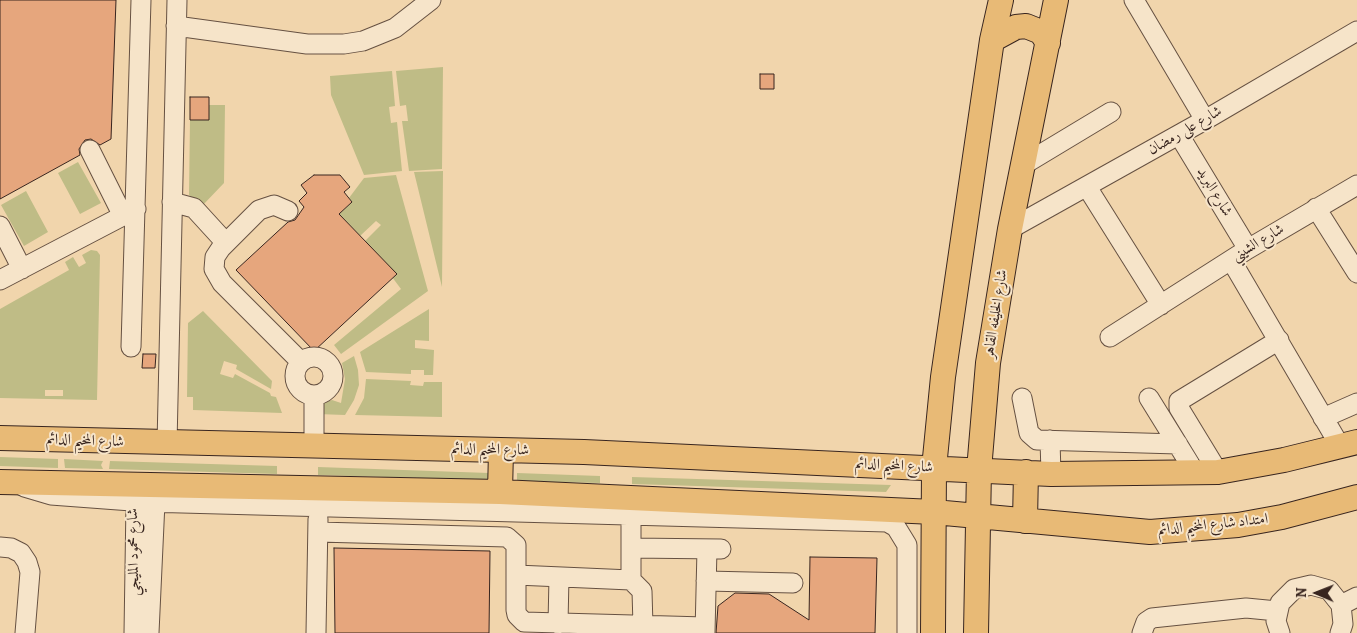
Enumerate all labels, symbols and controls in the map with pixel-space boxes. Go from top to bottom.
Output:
street label: شارع على رمضان [1145,103,1225,159]
street label: شارع البريد [1192,164,1236,220]
street label: شارع الشيني [1229,220,1287,266]
street label: شارع الخليفه القاهر [980,268,1012,360]
street label: شارع المخيم الدائم [46,431,124,451]
street label: شارع المخيم الدائم [451,440,529,460]
street label: شارع المخيم الدائم [855,455,933,477]
street label: شارع محمود المليجي [124,508,144,596]
street label: امتداد شارع المخيم الدائم [1157,510,1269,540]
north arrow [1292,568,1342,618]
text: N [1292,587,1311,598]

